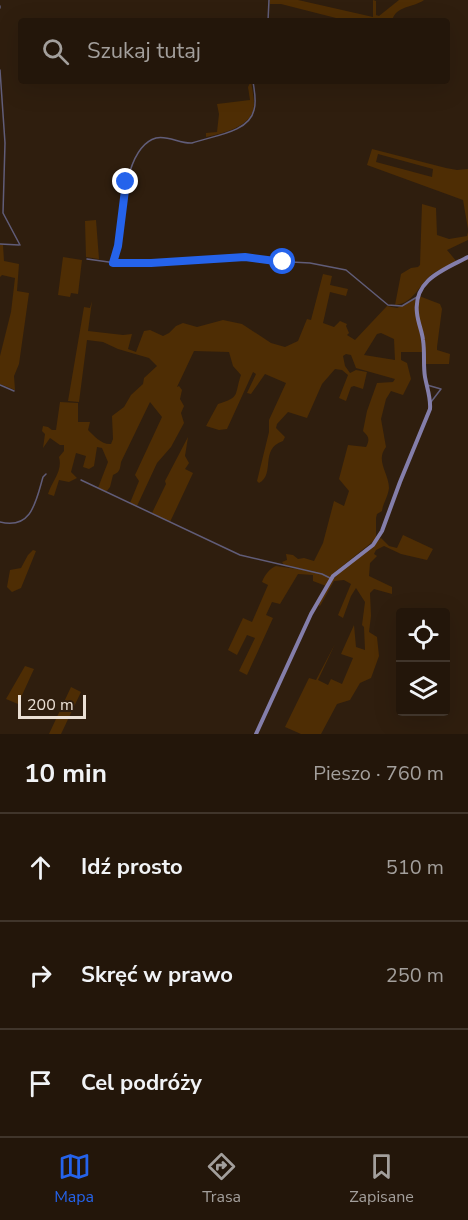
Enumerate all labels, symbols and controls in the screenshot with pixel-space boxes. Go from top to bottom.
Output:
search box [18,18,450,84]
icon: search [39,35,72,68]
text: Szukaj tutaj [87,36,201,66]
route end [112,168,138,194]
route start [269,248,295,274]
map controls [396,608,450,716]
button: locate [396,608,450,662]
button: layers [396,662,450,716]
scale bar [18,692,86,720]
text: 200 m [27,694,74,716]
text: 10 min [24,756,107,791]
text: Pieszo · 760 m [313,760,444,787]
icon: ahead [24,851,57,884]
text: Idź prosto [81,852,183,882]
text: 510 m [386,854,444,881]
icon: right [24,959,57,992]
text: Skręć w prawo [81,960,233,990]
text: 250 m [386,962,444,989]
icon: arrive [24,1067,57,1100]
text: Cel podróży [81,1068,202,1098]
tab: Mapa [54,1150,94,1208]
tab: Trasa [202,1150,241,1208]
tab: Zapisane [349,1150,414,1208]

